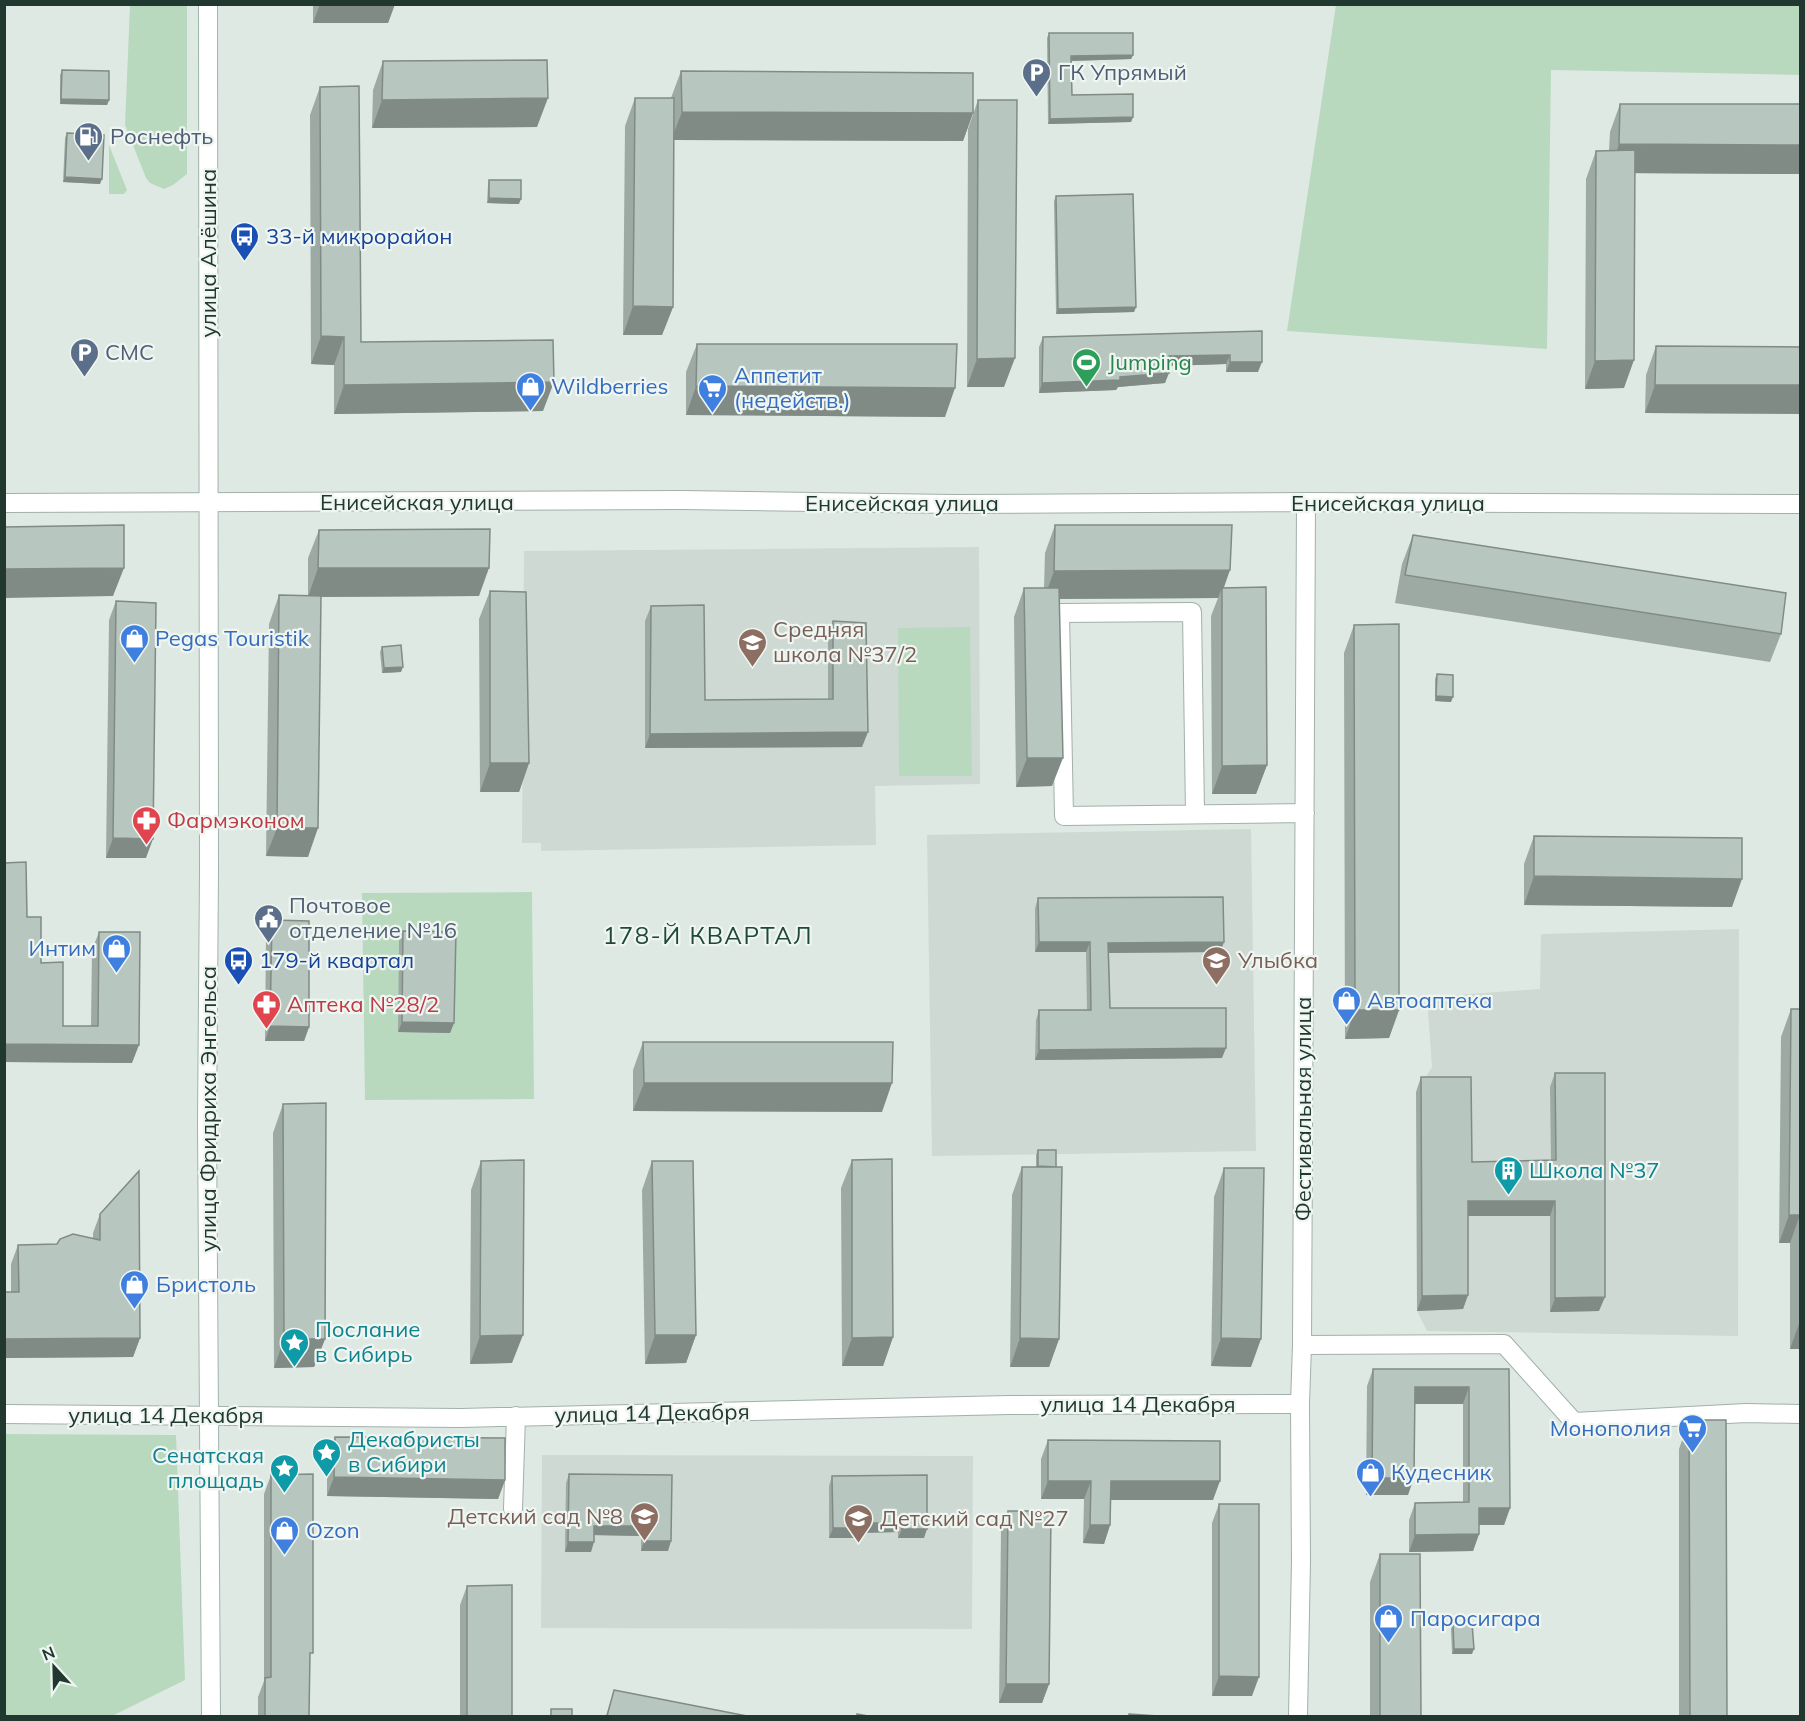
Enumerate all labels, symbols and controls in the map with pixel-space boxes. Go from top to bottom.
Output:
parking icon: ГК Упрямый [1021,56,1053,98]
place label: ГК Упрямый [1058,58,1187,86]
fuel station icon: Роснефть [73,120,105,162]
place label: Роснефть [110,122,213,150]
street label: улица Алёшина [194,169,222,337]
bus stop icon: 33-й микрорайон [229,220,261,262]
place label: 33-й микрорайон [266,222,452,250]
parking icon: СМС [68,336,100,378]
place label: СМС [105,338,154,366]
sports icon: Jumping [1071,346,1103,388]
place label: Jumping [1108,348,1192,376]
place label: Аппетит (недейств.) [734,361,850,414]
shop icon: Wildberries [514,370,546,412]
place label: Wildberries [551,372,668,400]
supermarket icon: Аппетит (недейств.) [697,372,729,414]
street label: Енисейская улица [320,488,514,516]
street label: Енисейская улица [805,489,999,517]
street label: Енисейская улица [1291,489,1485,517]
place label: Средняя школа №37/2 [773,615,917,668]
shop icon: Pegas Touristik [118,622,150,664]
place label: Pegas Touristik [155,624,310,652]
school or university icon: Средняя школа №37/2 [736,626,768,668]
pharmacy icon: Фармэконом [130,804,162,846]
place label: Фармэконом [167,806,305,834]
place label: Почтовое отделение №16 [289,891,457,944]
public building icon: Почтовое отделение №16 [252,902,284,944]
district label: 178-Й КВАРТАЛ [603,920,813,950]
shop icon: Интим [101,932,133,974]
place label: Интим [29,934,96,962]
bus stop icon: 179-й квартал [222,944,254,986]
school or university icon: Улыбка [1201,944,1233,986]
place label: 179-й квартал [259,946,414,974]
place label: Улыбка [1237,946,1318,974]
street label: улица Фридриха Энгельса [194,966,222,1252]
shop icon: Автоаптека [1330,984,1362,1026]
place label: Автоаптека [1367,986,1492,1014]
pharmacy icon: Аптека №28/2 [250,988,282,1030]
place label: Аптека №28/2 [287,990,439,1018]
street label: Фестивальная улица [1289,997,1317,1221]
building icon: Школа №37 [1492,1154,1524,1196]
place label: Школа №37 [1529,1156,1660,1184]
shop icon: Бристоль [119,1268,151,1310]
place label: Бристоль [156,1270,256,1298]
place label: Послание в Сибирь [315,1315,421,1368]
place icon: Послание в Сибирь [278,1326,310,1368]
street label: улица 14 Декабря [1040,1390,1236,1418]
street label: улица 14 Декабря [554,1397,750,1429]
street label: улица 14 Декабря [68,1401,264,1429]
supermarket icon: Монополия [1676,1412,1708,1454]
place label: Монополия [1550,1414,1671,1442]
place label: Декабристы в Сибири [348,1425,480,1478]
place icon: Декабристы в Сибири [311,1436,343,1478]
place label: Сенатская площадь [152,1441,264,1494]
place icon: Сенатская площадь [269,1452,301,1494]
shop icon: Кудесник [1354,1456,1386,1498]
place label: Кудесник [1391,1458,1491,1486]
school or university icon: Детский сад №8 [628,1500,660,1542]
place label: Детский сад №8 [448,1502,623,1530]
school or university icon: Детский сад №27 [843,1502,875,1544]
place label: Детский сад №27 [880,1504,1069,1532]
shop icon: Ozon [269,1514,301,1556]
place label: Ozon [306,1516,360,1544]
shop icon: Паросигара [1373,1602,1405,1644]
place label: Паросигара [1410,1604,1541,1632]
north arrow [24,1637,84,1697]
text: N [39,1642,58,1665]

